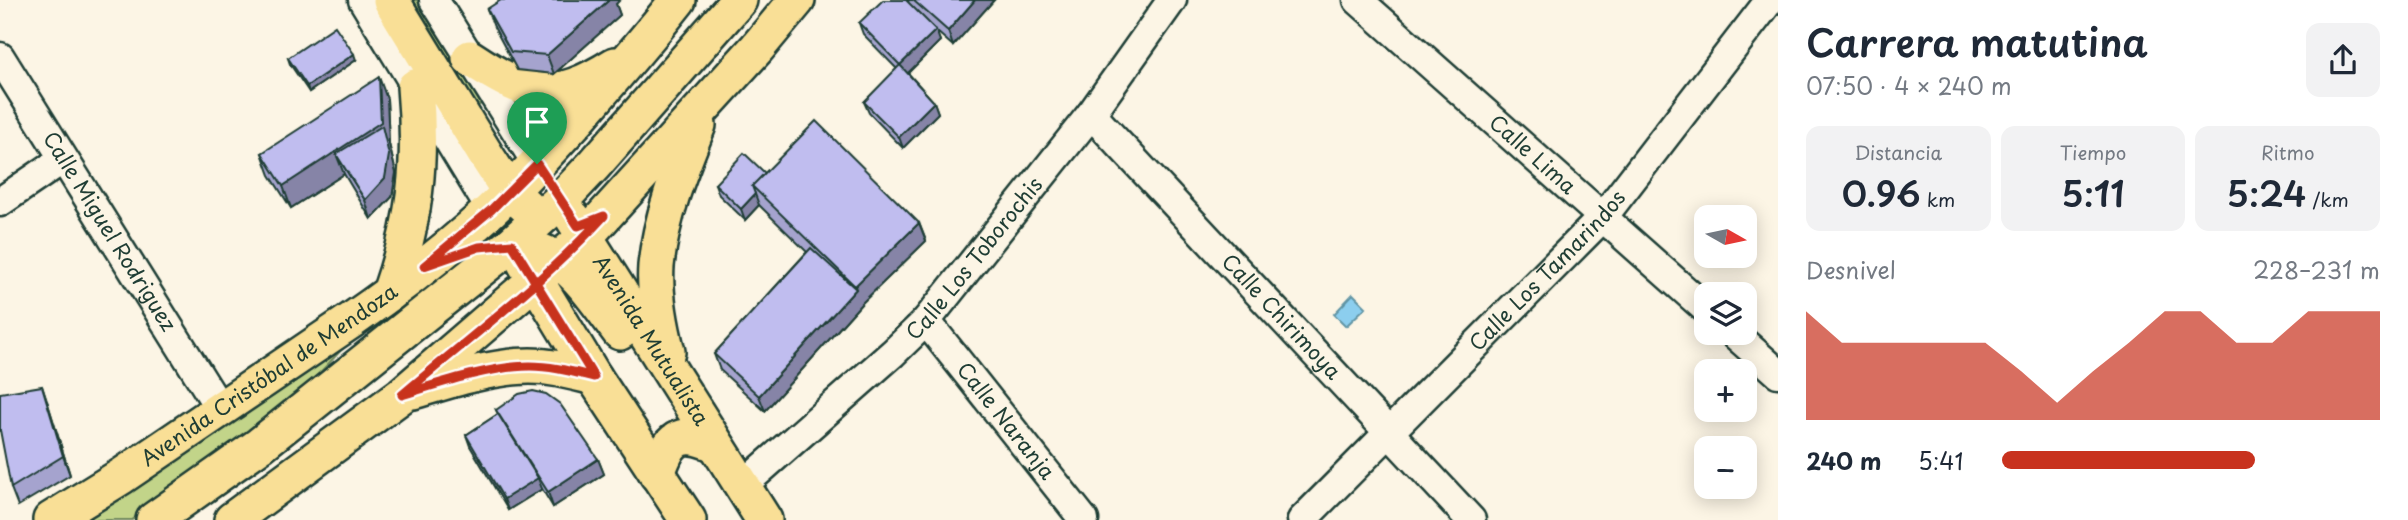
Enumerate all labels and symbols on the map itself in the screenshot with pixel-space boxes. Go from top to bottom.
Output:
pin [507,92,567,164]
street label: Calle Lima [1483,106,1585,201]
street label: Calle Miguel Rodriguez [36,124,186,337]
street label: Calle Los Toborochis [897,169,1049,347]
street label: Calle Los Tamarindos [1461,182,1632,357]
north arrow [1694,205,1757,268]
street label: Calle Chirimoya [1215,245,1350,386]
street label: Avenida Mutualista [586,248,718,431]
street label: Avenida Cristóbal de Mendoza [133,275,403,473]
street label: Calle Naranja [950,354,1064,486]

